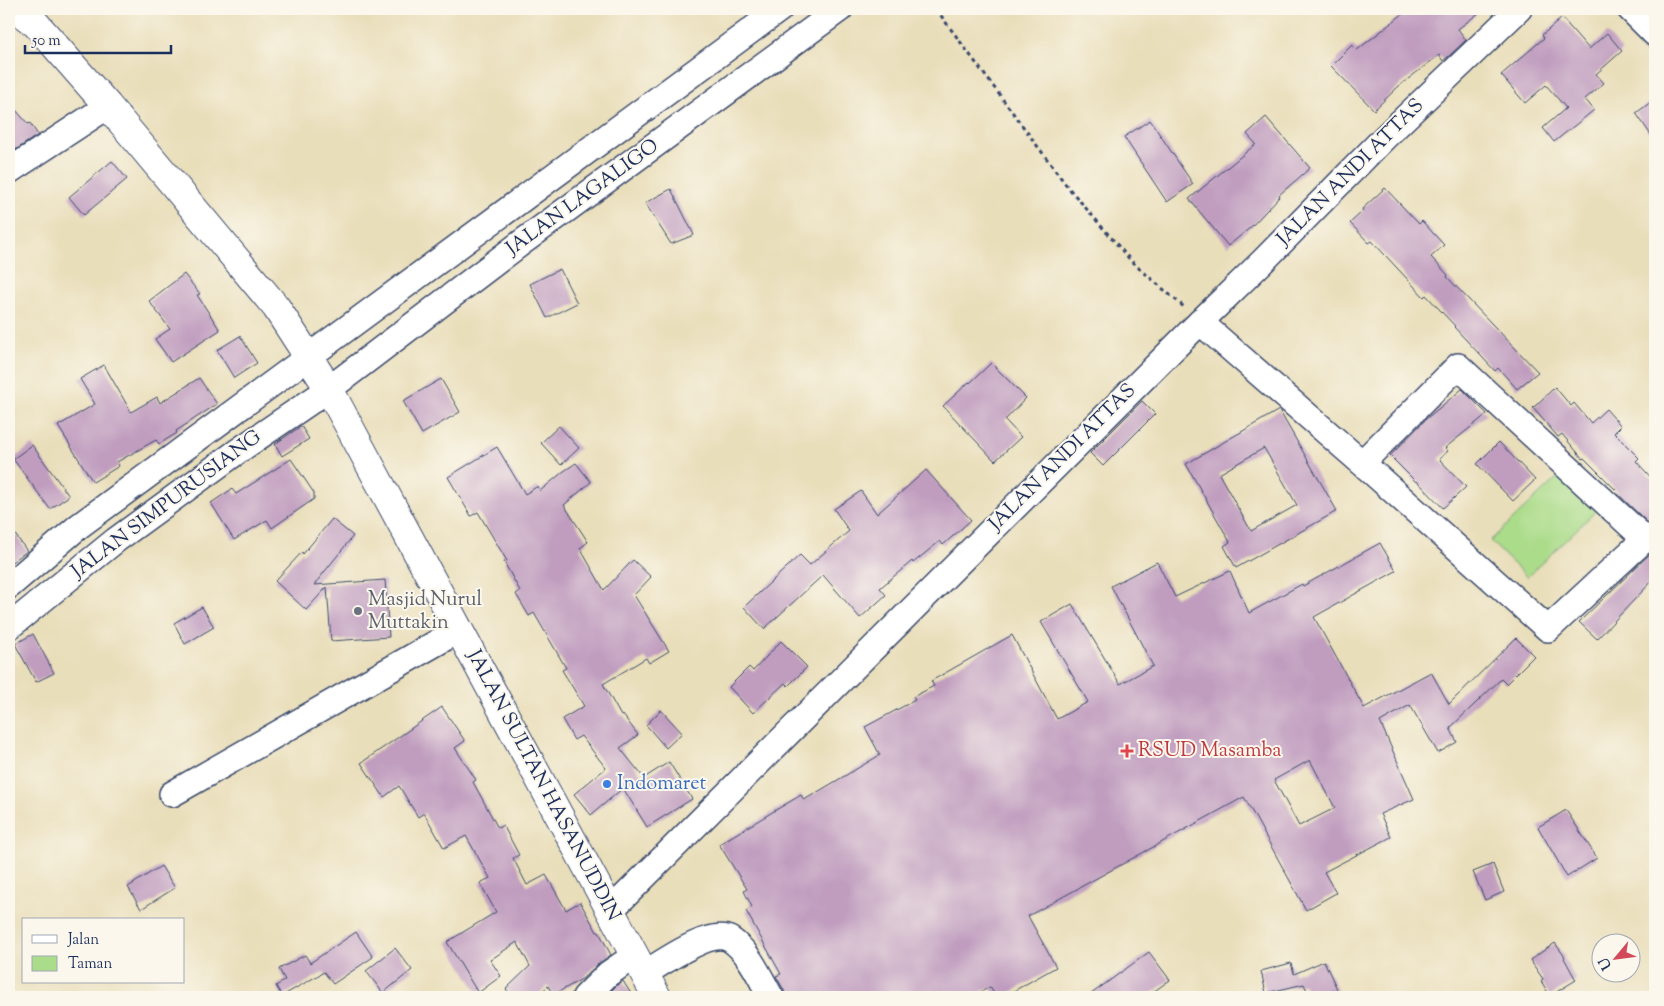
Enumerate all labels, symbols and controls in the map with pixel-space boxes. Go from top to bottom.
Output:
scale bar [25,22,171,54]
text: 50 m [31,31,61,52]
street label: JALAN ANDI ATTAS [1270,93,1431,254]
street label: JALAN LAGALIGO [500,133,665,264]
street label: JALAN ANDI ATTAS [982,378,1143,539]
street label: JALAN SIMPURUSIANG [65,424,268,587]
place label: Masjid Nurul Muttakin [368,586,483,638]
marker: Masjid Nurul Muttakin [352,605,364,617]
street label: JALAN SULTAN HASANUDDIN [458,644,627,927]
place label: RSUD Masamba [1138,737,1282,766]
marker: RSUD Masamba [1120,744,1134,758]
place label: Indomaret [617,770,706,799]
marker: Indomaret [601,778,613,790]
legend [22,918,185,984]
text: Jalan [67,930,99,951]
north arrow [1592,934,1642,984]
text: U [1595,953,1618,973]
text: Taman [68,954,112,975]

